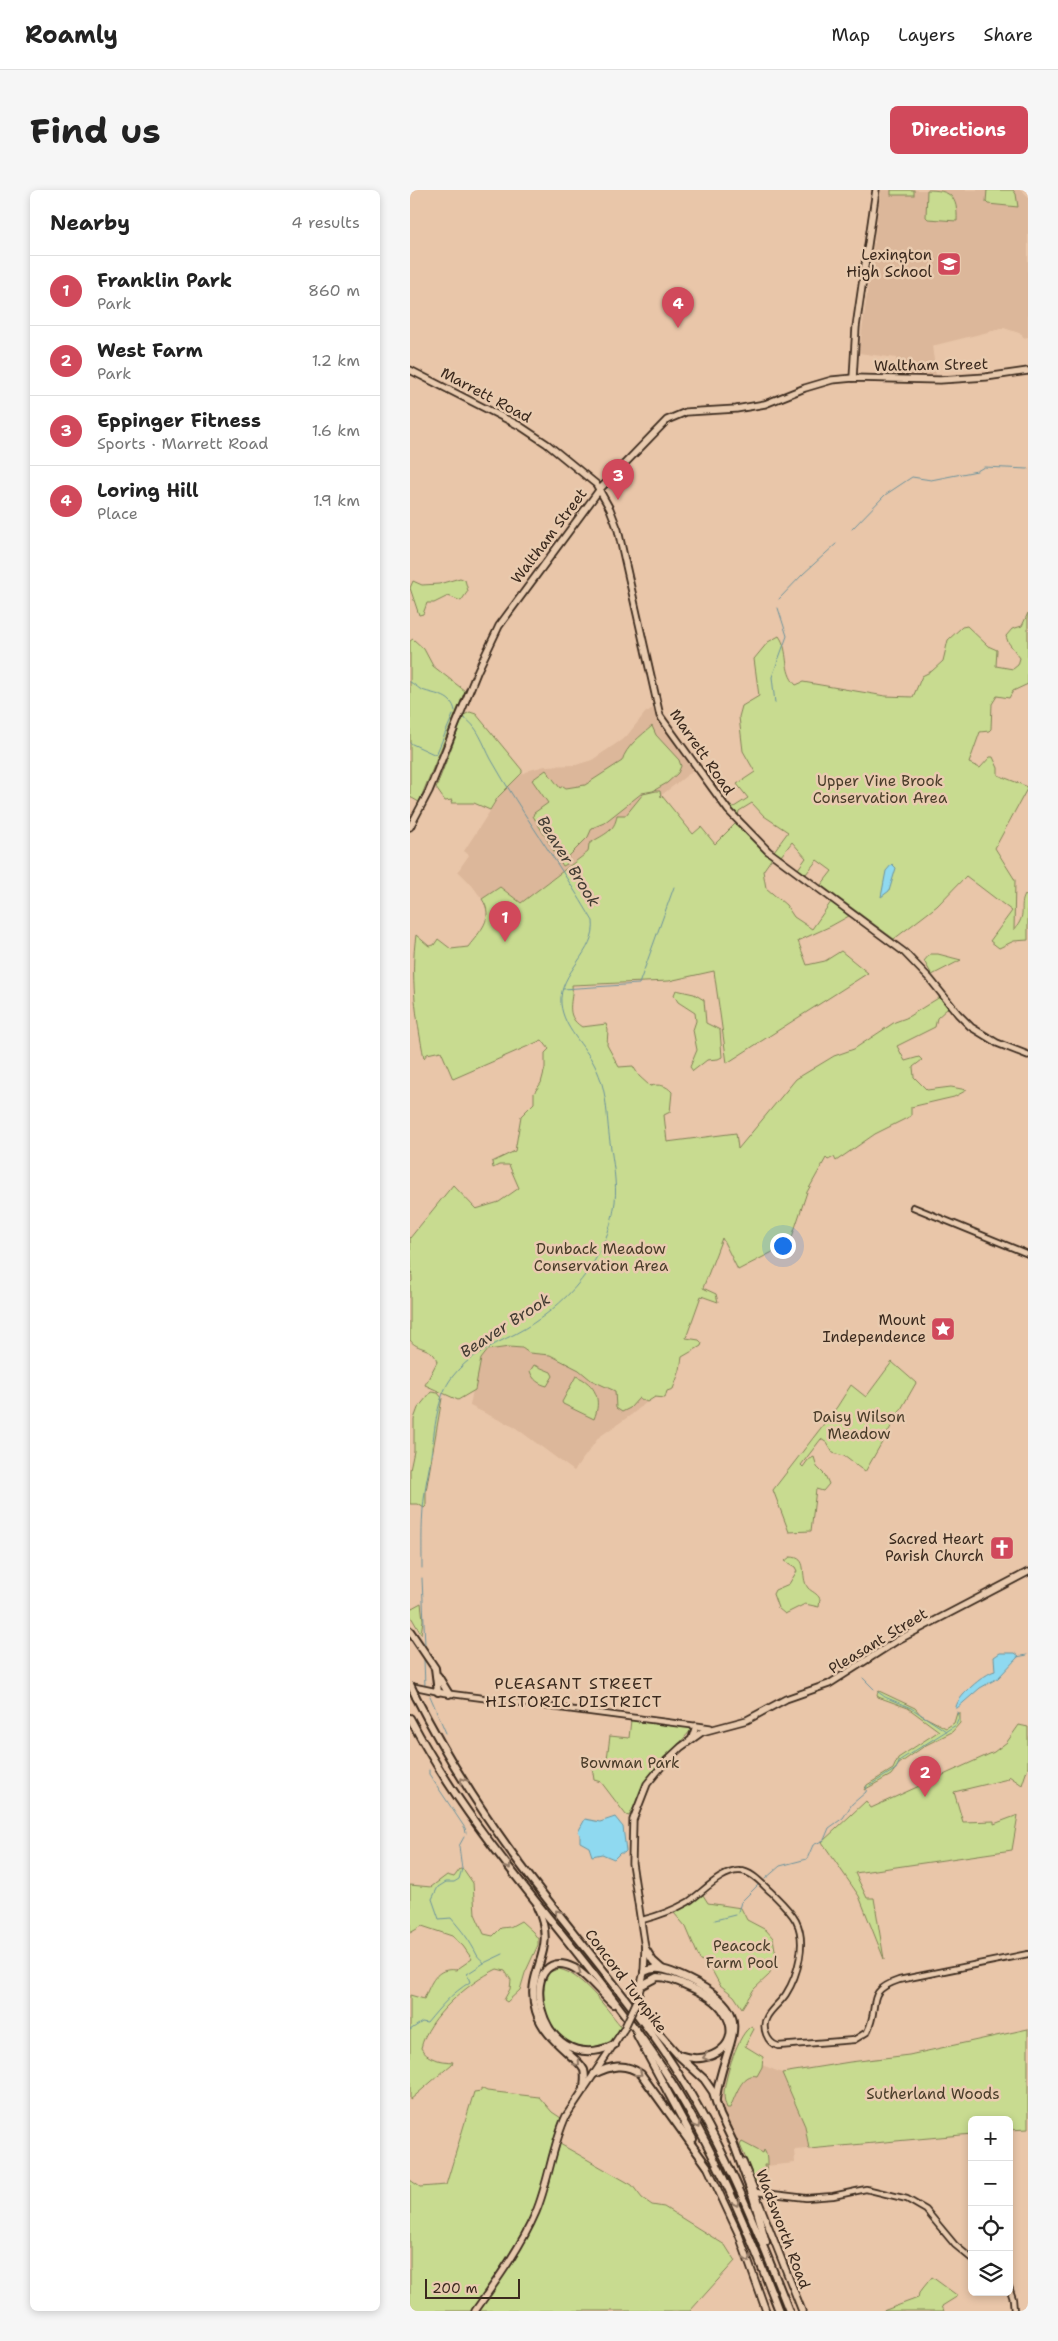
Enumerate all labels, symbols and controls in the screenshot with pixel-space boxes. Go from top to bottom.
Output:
text: Roamly [25,19,118,51]
text: Map [832,23,870,47]
text: Layers [898,23,955,47]
text: Share [983,23,1033,47]
button: Directions [890,106,1028,154]
text: Find us [30,107,161,154]
text: Nearby [50,209,130,237]
text: 4 results [291,212,360,233]
place label: Lexington High School [846,245,932,282]
school or university icon: Lexington High School [936,251,962,277]
text: Franklin Park [97,268,232,293]
text: 1 [62,280,70,301]
text: 860 m [308,280,360,301]
pin: 4 [662,287,694,328]
text: Park [97,293,131,314]
text: West Farm [97,338,203,363]
text: 2 [60,350,72,371]
text: 1.2 km [312,350,360,371]
street label: Waltham Street [874,354,988,376]
text: Park [97,363,131,384]
street label: Marrett Road [437,363,535,428]
text: Eppinger Fitness [97,408,261,433]
text: 3 [60,420,72,441]
text: 1.6 km [312,420,360,441]
text: Sports · Marrett Road [97,433,268,454]
pin: 3 [602,459,634,500]
text: Loring Hill [97,478,199,503]
street label: Waltham Street [507,484,591,588]
text: 4 [60,490,72,511]
text: 1.9 km [313,490,360,511]
text: Place [97,503,138,524]
street label: Marrett Road [665,705,739,799]
park label: Upper Vine Brook Conservation Area [813,771,948,808]
water label: Beaver Brook [532,812,605,911]
pin: 1 [489,901,521,942]
your location [770,1233,796,1259]
park label: Dunback Meadow Conservation Area [534,1239,669,1276]
water label: Beaver Brook [456,1288,554,1362]
place label: Mount Independence [823,1310,926,1347]
place icon: Mount Independence [930,1316,956,1342]
park label: Daisy Wilson Meadow [813,1407,905,1444]
place label: Sacred Heart Parish Church [885,1529,984,1566]
church icon: Sacred Heart Parish Church [989,1535,1015,1561]
street label: Pleasant Street [825,1604,931,1678]
district label: PLEASANT STREET HISTORIC DISTRICT [485,1673,663,1712]
park label: Bowman Park [580,1753,680,1773]
pin: 2 [909,1756,941,1797]
one-way arrow [460,1778,470,1787]
one-way arrow [502,1860,510,1869]
one-way arrow [555,1909,564,1919]
street label: Concord Turnpike [580,1925,672,2037]
park label: Peacock Farm Pool [706,1936,779,1973]
one-way arrow [573,1966,582,1975]
one-way arrow [701,2051,710,2062]
one-way arrow [571,2057,580,2066]
one-way arrow [633,2068,642,2076]
park label: Sutherland Woods [866,2084,1000,2104]
map controls [968,2116,1013,2296]
button: + [968,2116,1013,2161]
one-way arrow [691,2119,701,2128]
button: − [968,2161,1013,2206]
street label: Wadsworth Road [751,2166,815,2292]
one-way arrow [730,2198,741,2207]
button: locate [968,2206,1013,2251]
button: layers [968,2251,1013,2296]
one-way arrow [742,2254,752,2263]
scale bar [425,2276,520,2299]
text: 200 m [432,2279,478,2297]

